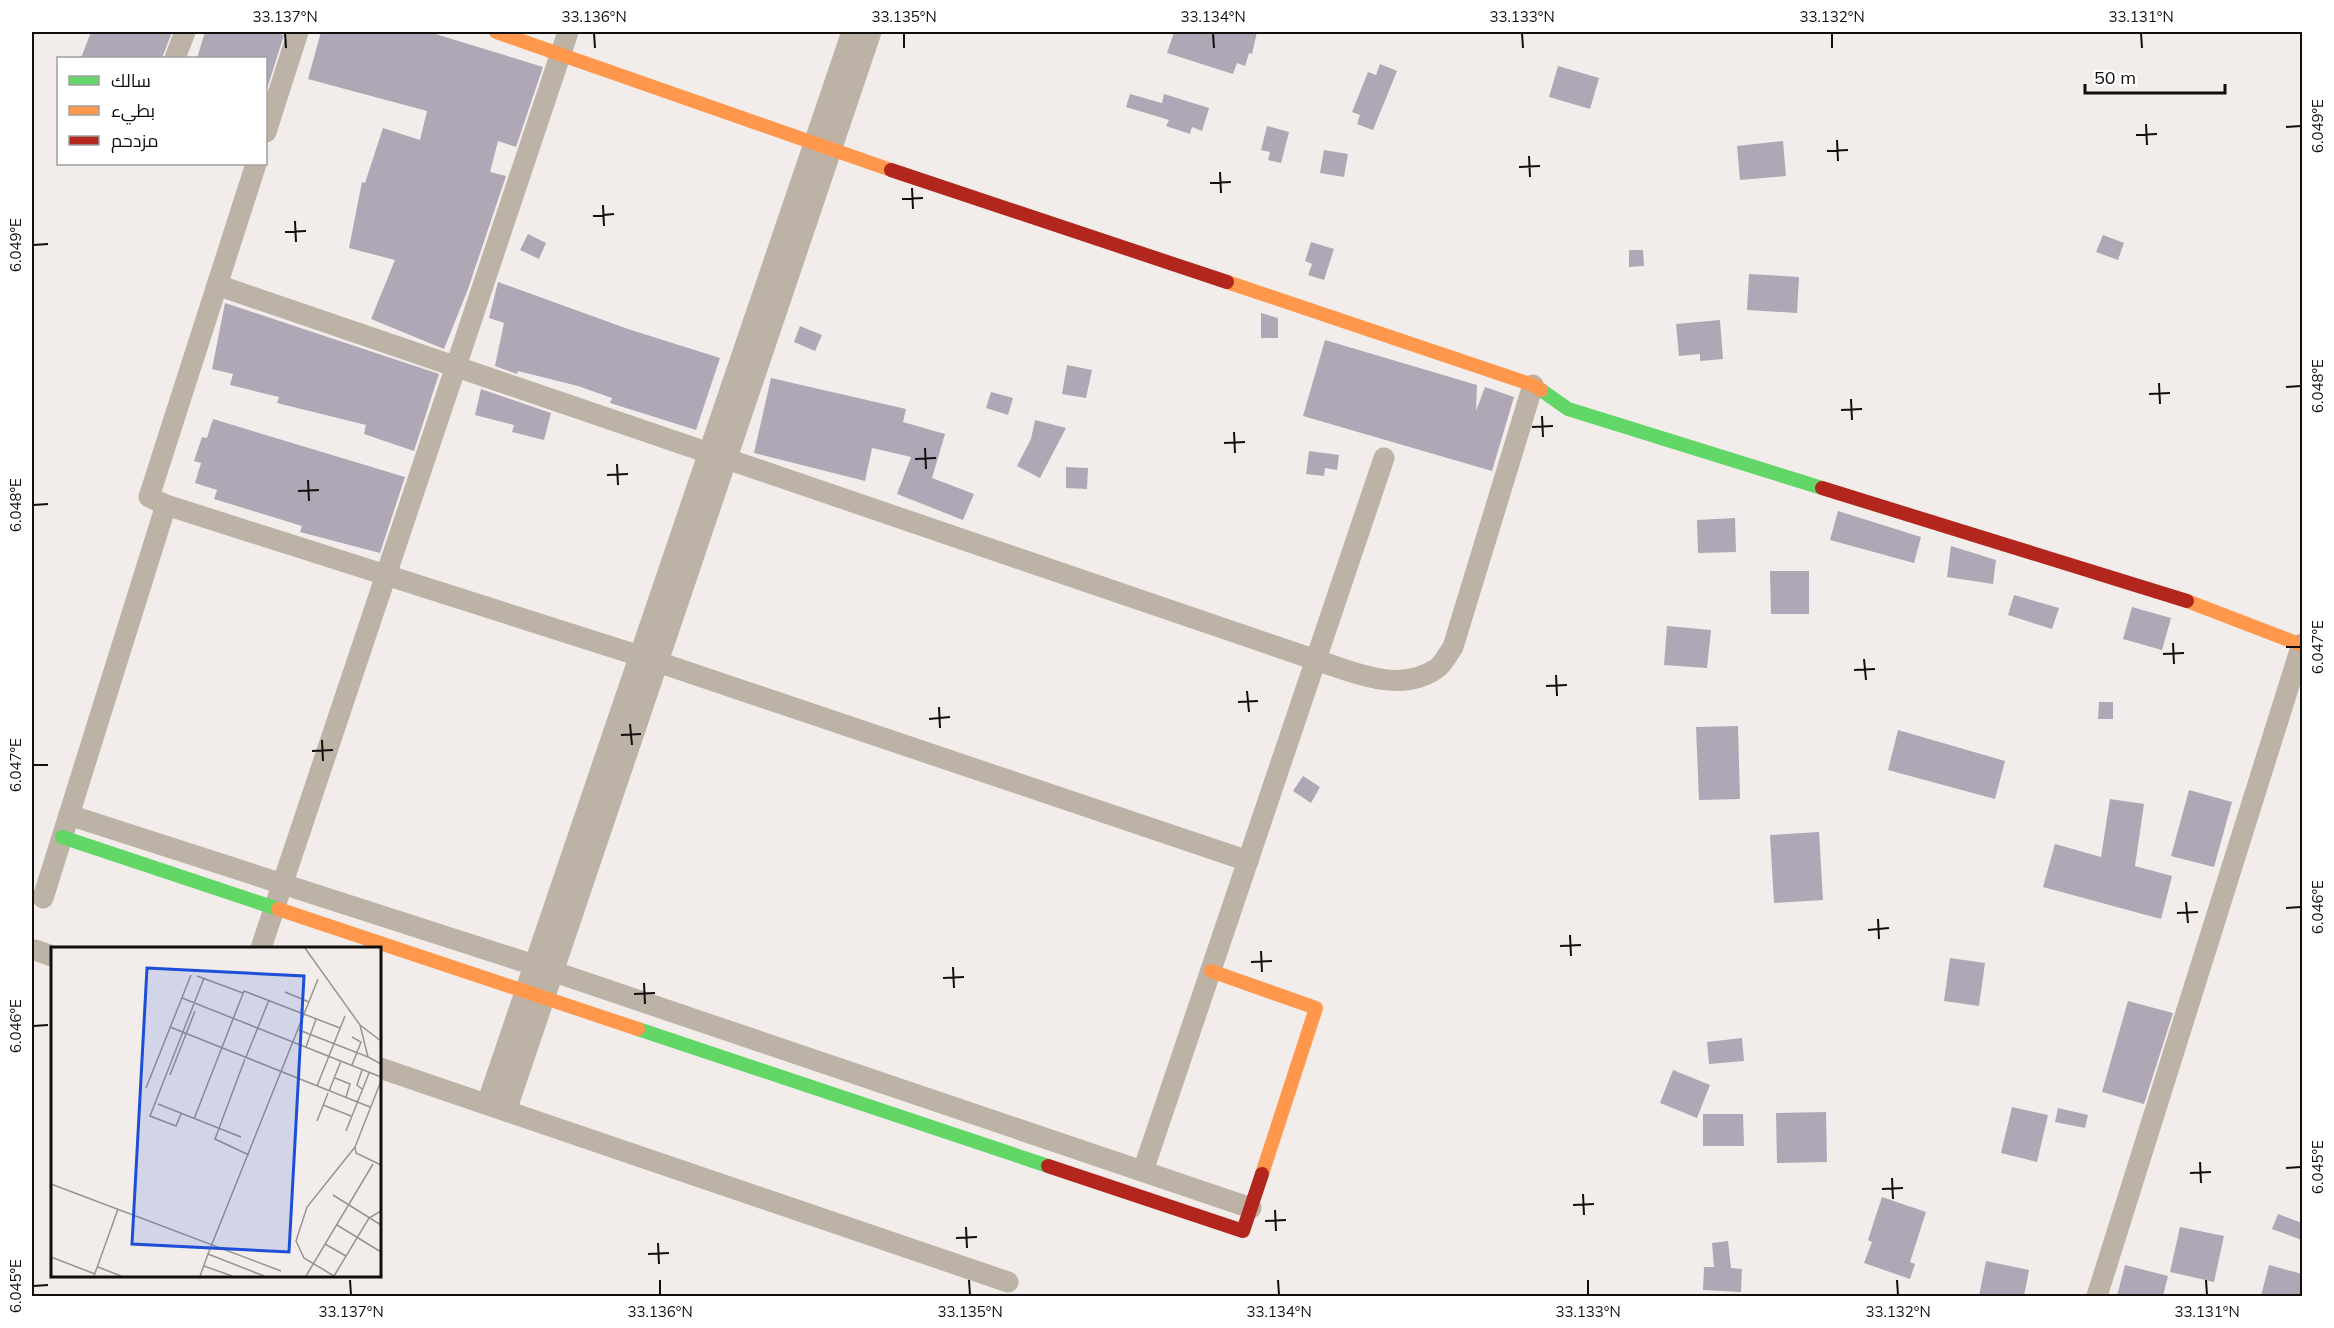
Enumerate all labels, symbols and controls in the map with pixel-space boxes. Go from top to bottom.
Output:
text: 33.137°N [252,7,318,26]
text: 33.136°N [561,7,627,26]
text: 33.135°N [871,7,937,26]
text: 33.134°N [1180,7,1246,26]
text: 33.133°N [1489,7,1555,26]
text: 33.132°N [1799,7,1865,26]
text: 33.131°N [2108,7,2174,26]
legend [57,57,267,165]
scale bar [2085,57,2224,95]
text: 50 m [2094,66,2136,89]
text: سالك [111,69,151,92]
text: بطيء [111,99,155,125]
text: 6.049°E [2308,99,2327,153]
text: مزدحم [111,129,159,153]
text: 6.049°E [6,218,25,272]
text: 6.048°E [2308,359,2327,413]
text: 6.048°E [6,478,25,532]
text: 6.047°E [2308,620,2327,674]
text: 6.047°E [6,738,25,792]
text: 6.046°E [2308,880,2327,934]
inset map [51,947,381,1277]
text: 6.046°E [6,999,25,1053]
text: 6.045°E [2308,1140,2327,1194]
text: 6.045°E [6,1259,25,1313]
text: 33.137°N [318,1302,384,1321]
text: 33.136°N [627,1302,693,1321]
text: 33.135°N [937,1302,1003,1321]
text: 33.134°N [1246,1302,1312,1321]
text: 33.133°N [1555,1302,1621,1321]
text: 33.132°N [1865,1302,1931,1321]
text: 33.131°N [2174,1302,2240,1321]

